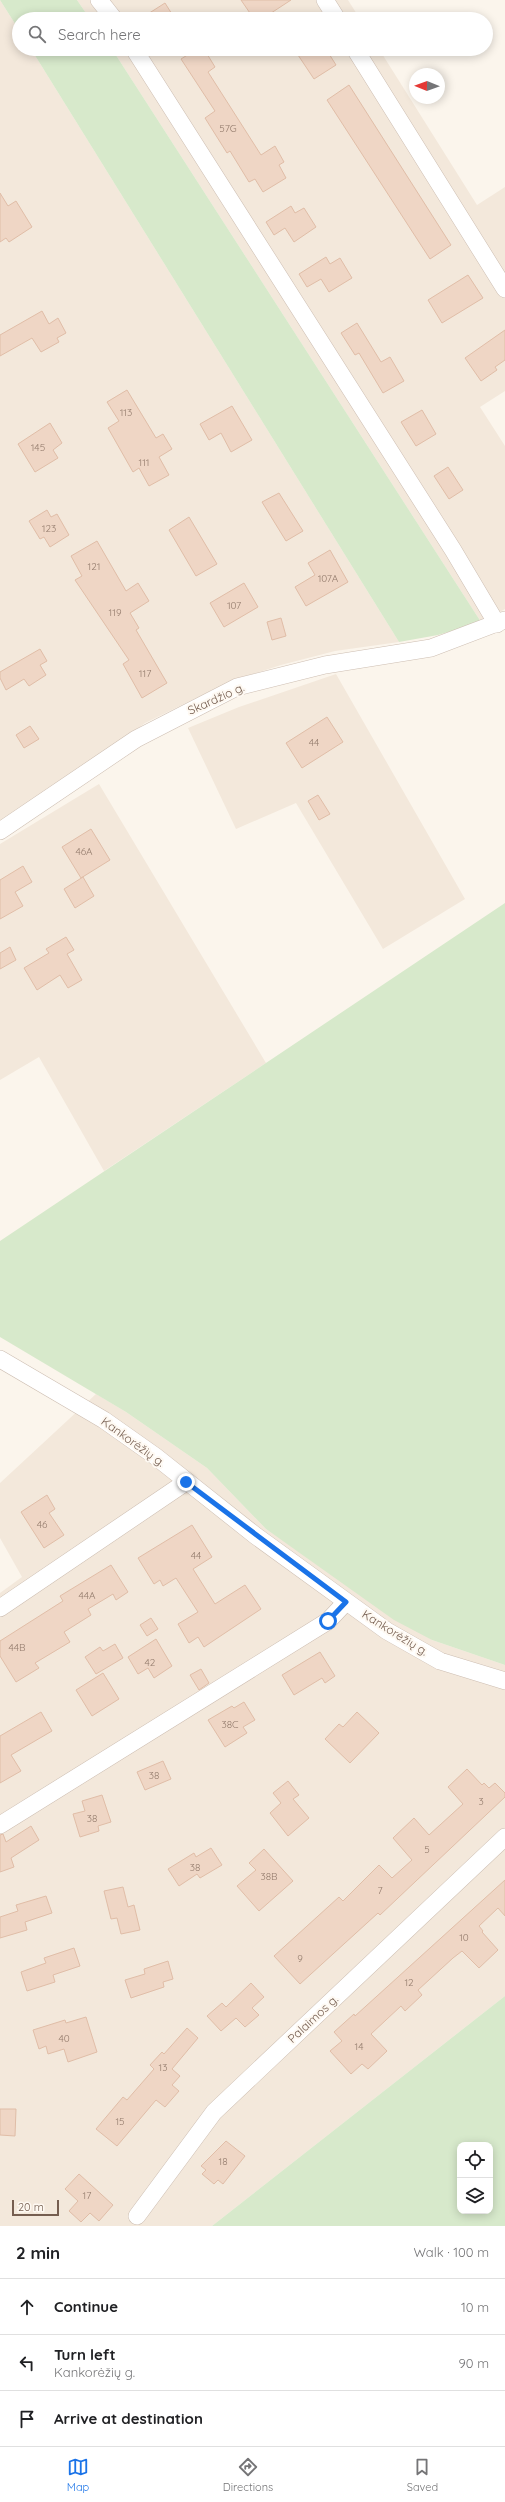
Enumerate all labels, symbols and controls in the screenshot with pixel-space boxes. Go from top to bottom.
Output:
search box [12,12,493,56]
icon: search [26,23,48,45]
text: Search here [58,25,141,44]
north arrow [409,68,445,104]
house number: 57G [219,122,237,135]
house number: 113 [120,406,132,419]
house number: 145 [31,441,45,454]
house number: 111 [138,456,150,469]
house number: 123 [42,522,56,535]
house number: 121 [88,560,100,573]
house number: 107A [318,572,339,585]
house number: 107 [227,599,241,612]
house number: 119 [109,606,122,619]
house number: 117 [139,667,151,680]
street label: Skardžio g. [185,679,246,718]
house number: 44 [309,736,319,749]
house number: 46A [75,845,93,858]
street label: Kankorėžių g. [99,1414,168,1470]
route end [177,1473,195,1491]
house number: 46 [37,1518,48,1531]
house number: 44 [191,1549,201,1562]
house number: 44A [78,1589,96,1602]
street label: Kankorėžių g. [360,1606,431,1659]
route start [319,1612,337,1630]
house number: 44B [8,1641,26,1654]
house number: 42 [145,1656,156,1669]
house number: 38C [221,1718,239,1731]
house number: 38 [149,1769,159,1782]
house number: 3 [478,1795,484,1808]
house number: 38 [87,1812,97,1825]
house number: 5 [424,1843,430,1856]
house number: 38 [190,1861,200,1874]
house number: 38B [260,1870,278,1883]
house number: 7 [377,1884,383,1897]
house number: 10 [459,1931,469,1944]
house number: 9 [297,1952,303,1965]
house number: 12 [404,1976,414,1989]
street label: Palaimos g. [284,1991,341,2046]
house number: 40 [58,2032,70,2045]
house number: 14 [355,2040,363,2053]
house number: 13 [159,2061,167,2074]
house number: 15 [115,2115,125,2128]
map controls [457,2142,493,2214]
button: locate [457,2142,493,2178]
house number: 18 [218,2155,228,2168]
button: layers [457,2178,493,2214]
house number: 17 [83,2189,91,2202]
scale bar [12,2198,59,2217]
text: 20 m [18,2200,44,2214]
text: 2 min [16,2242,60,2263]
text: Walk · 100 m [413,2244,489,2260]
icon: ahead [16,2296,38,2318]
text: Continue [54,2297,118,2316]
text: 10 m [461,2299,489,2315]
text: Turn left [54,2345,116,2364]
icon: left [16,2352,38,2374]
text: 90 m [459,2355,489,2371]
text: Kankorėžių g. [54,2364,135,2380]
icon: arrive [16,2408,38,2430]
text: Arrive at destination [54,2409,203,2428]
tab: Map [67,2456,89,2494]
tab: Directions [223,2456,273,2494]
tab: Saved [407,2456,438,2494]

